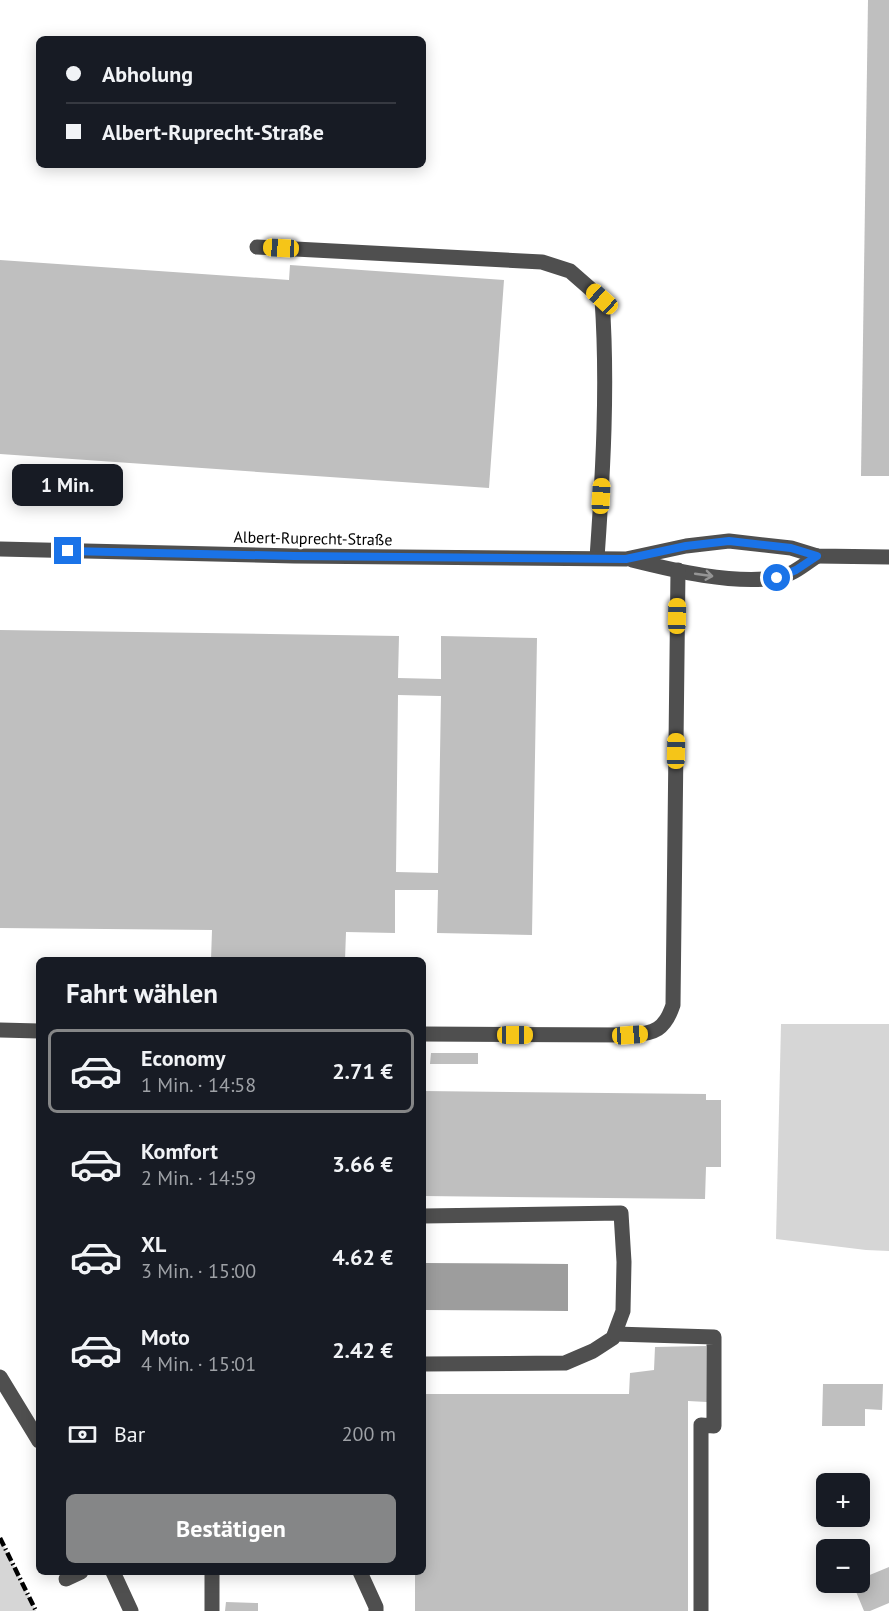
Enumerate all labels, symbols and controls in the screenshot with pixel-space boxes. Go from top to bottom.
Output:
text: Abholung [102,60,193,88]
text: Albert-Ruprecht-Straße [102,118,324,146]
car [263,238,299,258]
car [583,280,621,318]
callout: 1 Min. [13,464,124,506]
text: 1 Min. [41,472,94,498]
car [591,478,611,514]
street label: Albert-Ruprecht-Straße [233,527,393,549]
route end [54,537,81,564]
route start [763,564,790,591]
one-way arrow [693,569,713,580]
car [668,598,686,634]
car [667,733,685,769]
text: Fahrt wählen [66,976,218,1010]
car [611,1025,649,1045]
car [497,1026,533,1044]
icon: car [69,1044,123,1098]
text: Economy [141,1044,225,1072]
text: 2.71 € [332,1057,393,1085]
text: 1 Min. · 14:58 [141,1072,256,1098]
icon: car [69,1137,123,1191]
text: Komfort [141,1137,218,1165]
text: 3.66 € [332,1150,393,1178]
text: 2 Min. · 14:59 [141,1165,256,1191]
icon: car [69,1230,123,1284]
text: XL [141,1230,166,1258]
text: 4.62 € [332,1243,393,1271]
text: 3 Min. · 15:00 [141,1258,256,1284]
icon: car [69,1323,123,1377]
text: Moto [141,1323,190,1351]
text: 2.42 € [332,1336,393,1364]
text: 4 Min. · 15:01 [141,1351,256,1377]
icon: cash [66,1418,99,1451]
text: Bar [114,1420,145,1448]
text: 200 m [342,1421,396,1447]
map controls [816,1473,870,1593]
button: + [816,1473,870,1527]
button: Bestätigen [66,1494,396,1563]
button: − [816,1539,870,1593]

